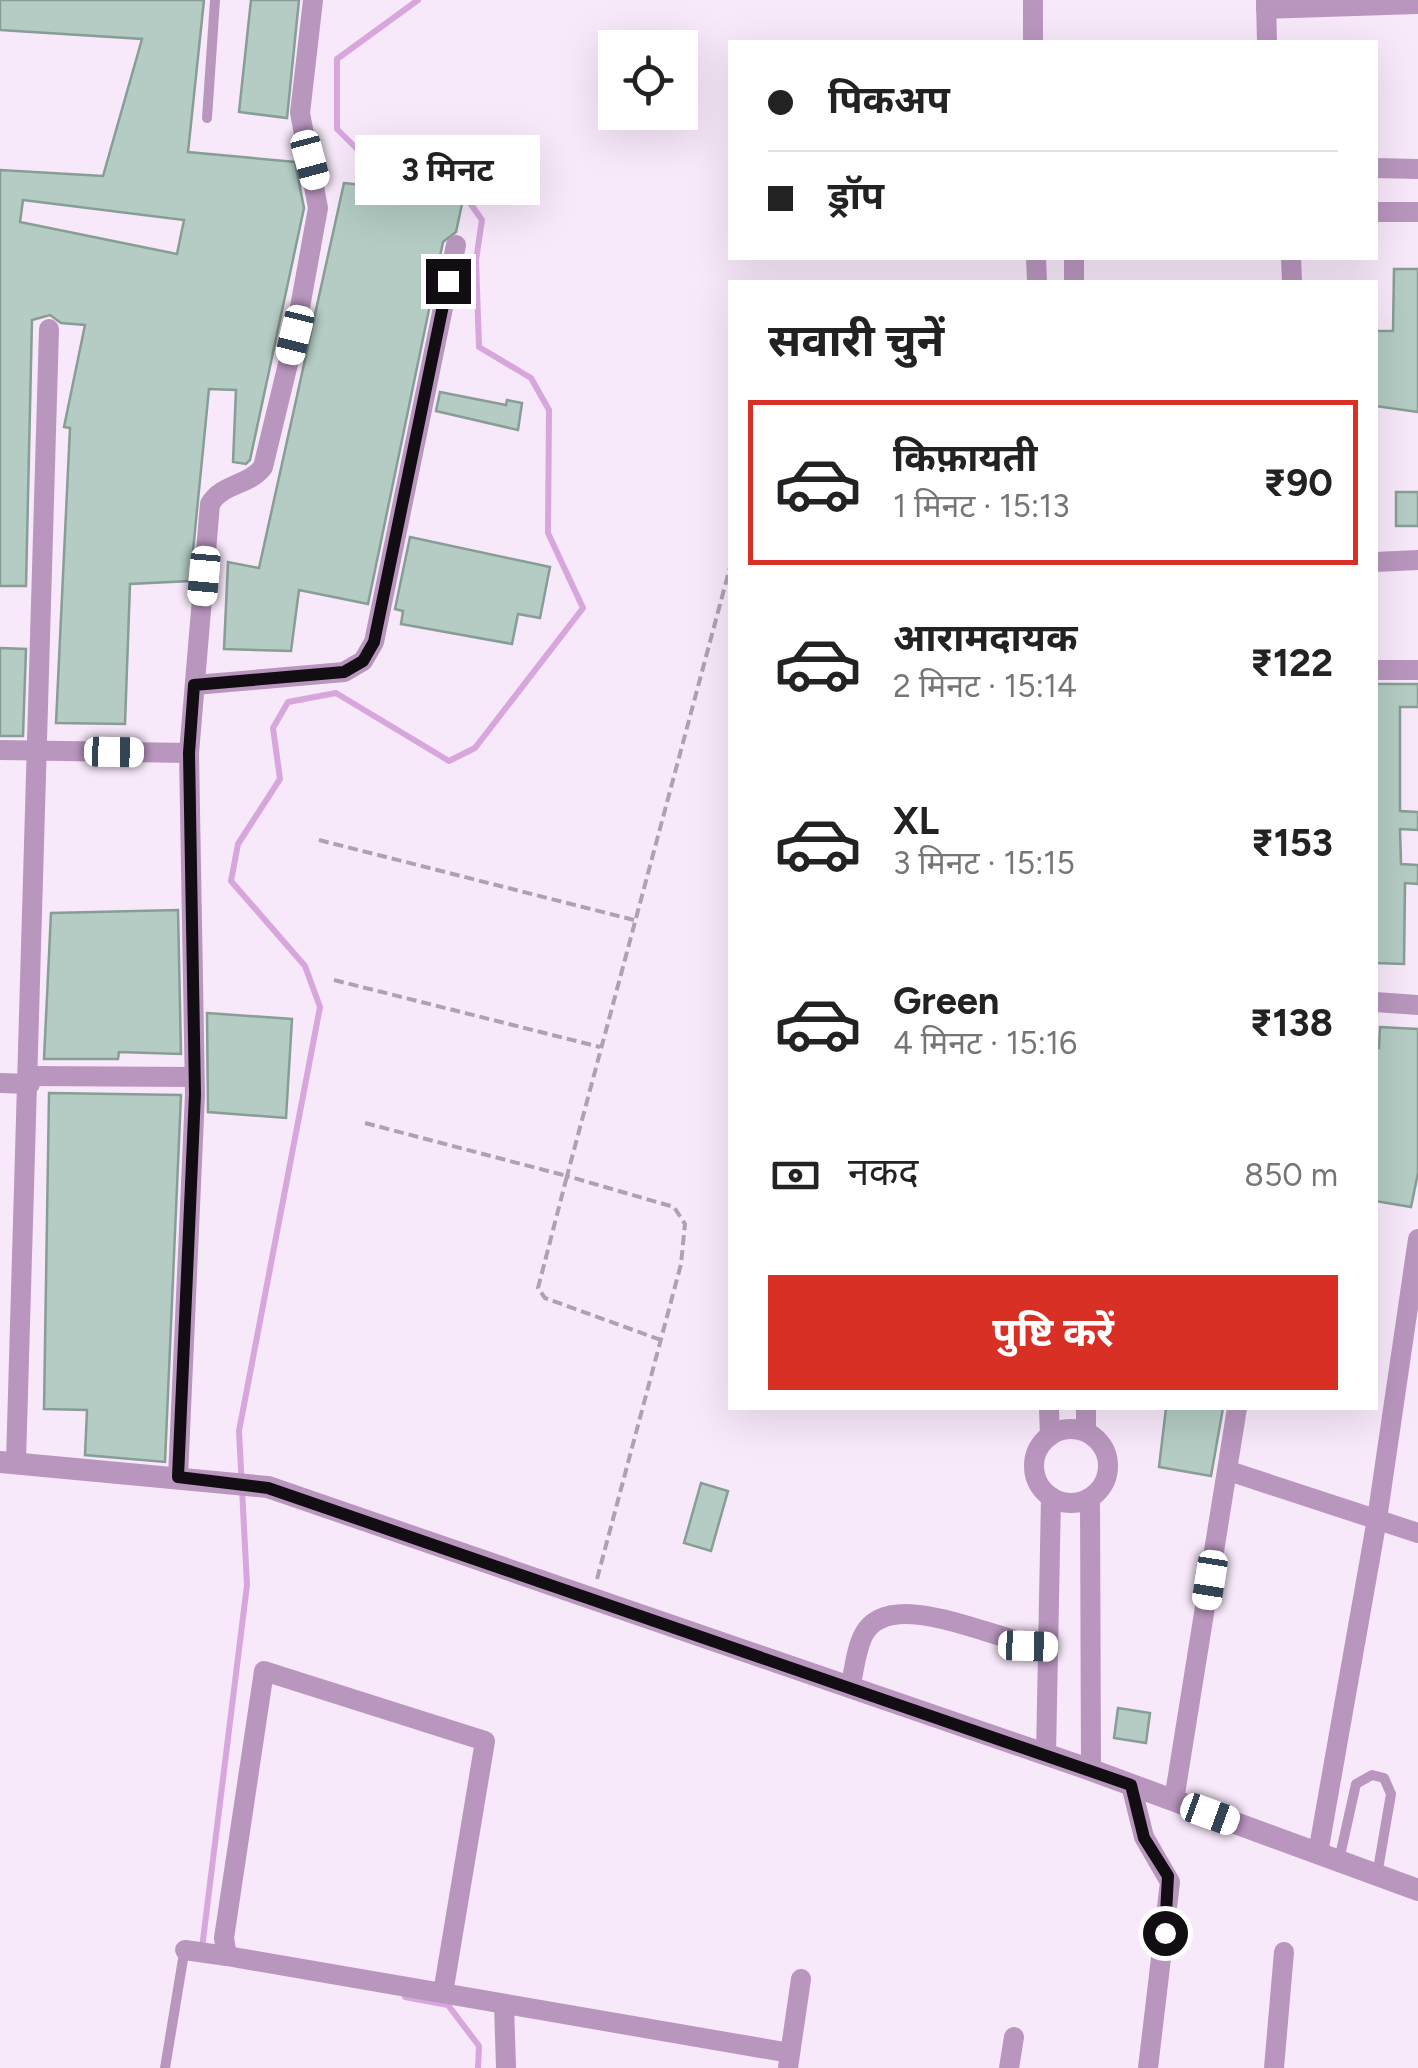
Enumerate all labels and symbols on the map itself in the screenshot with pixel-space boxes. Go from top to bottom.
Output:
car [288,127,332,193]
callout: 3 मिनट [356,136,540,206]
route end [426,259,471,304]
car [273,302,317,368]
car [186,545,222,607]
car [84,736,144,768]
car [1190,1548,1230,1612]
car [997,1630,1059,1662]
car [1177,1790,1243,1838]
route start [1143,1911,1188,1956]

